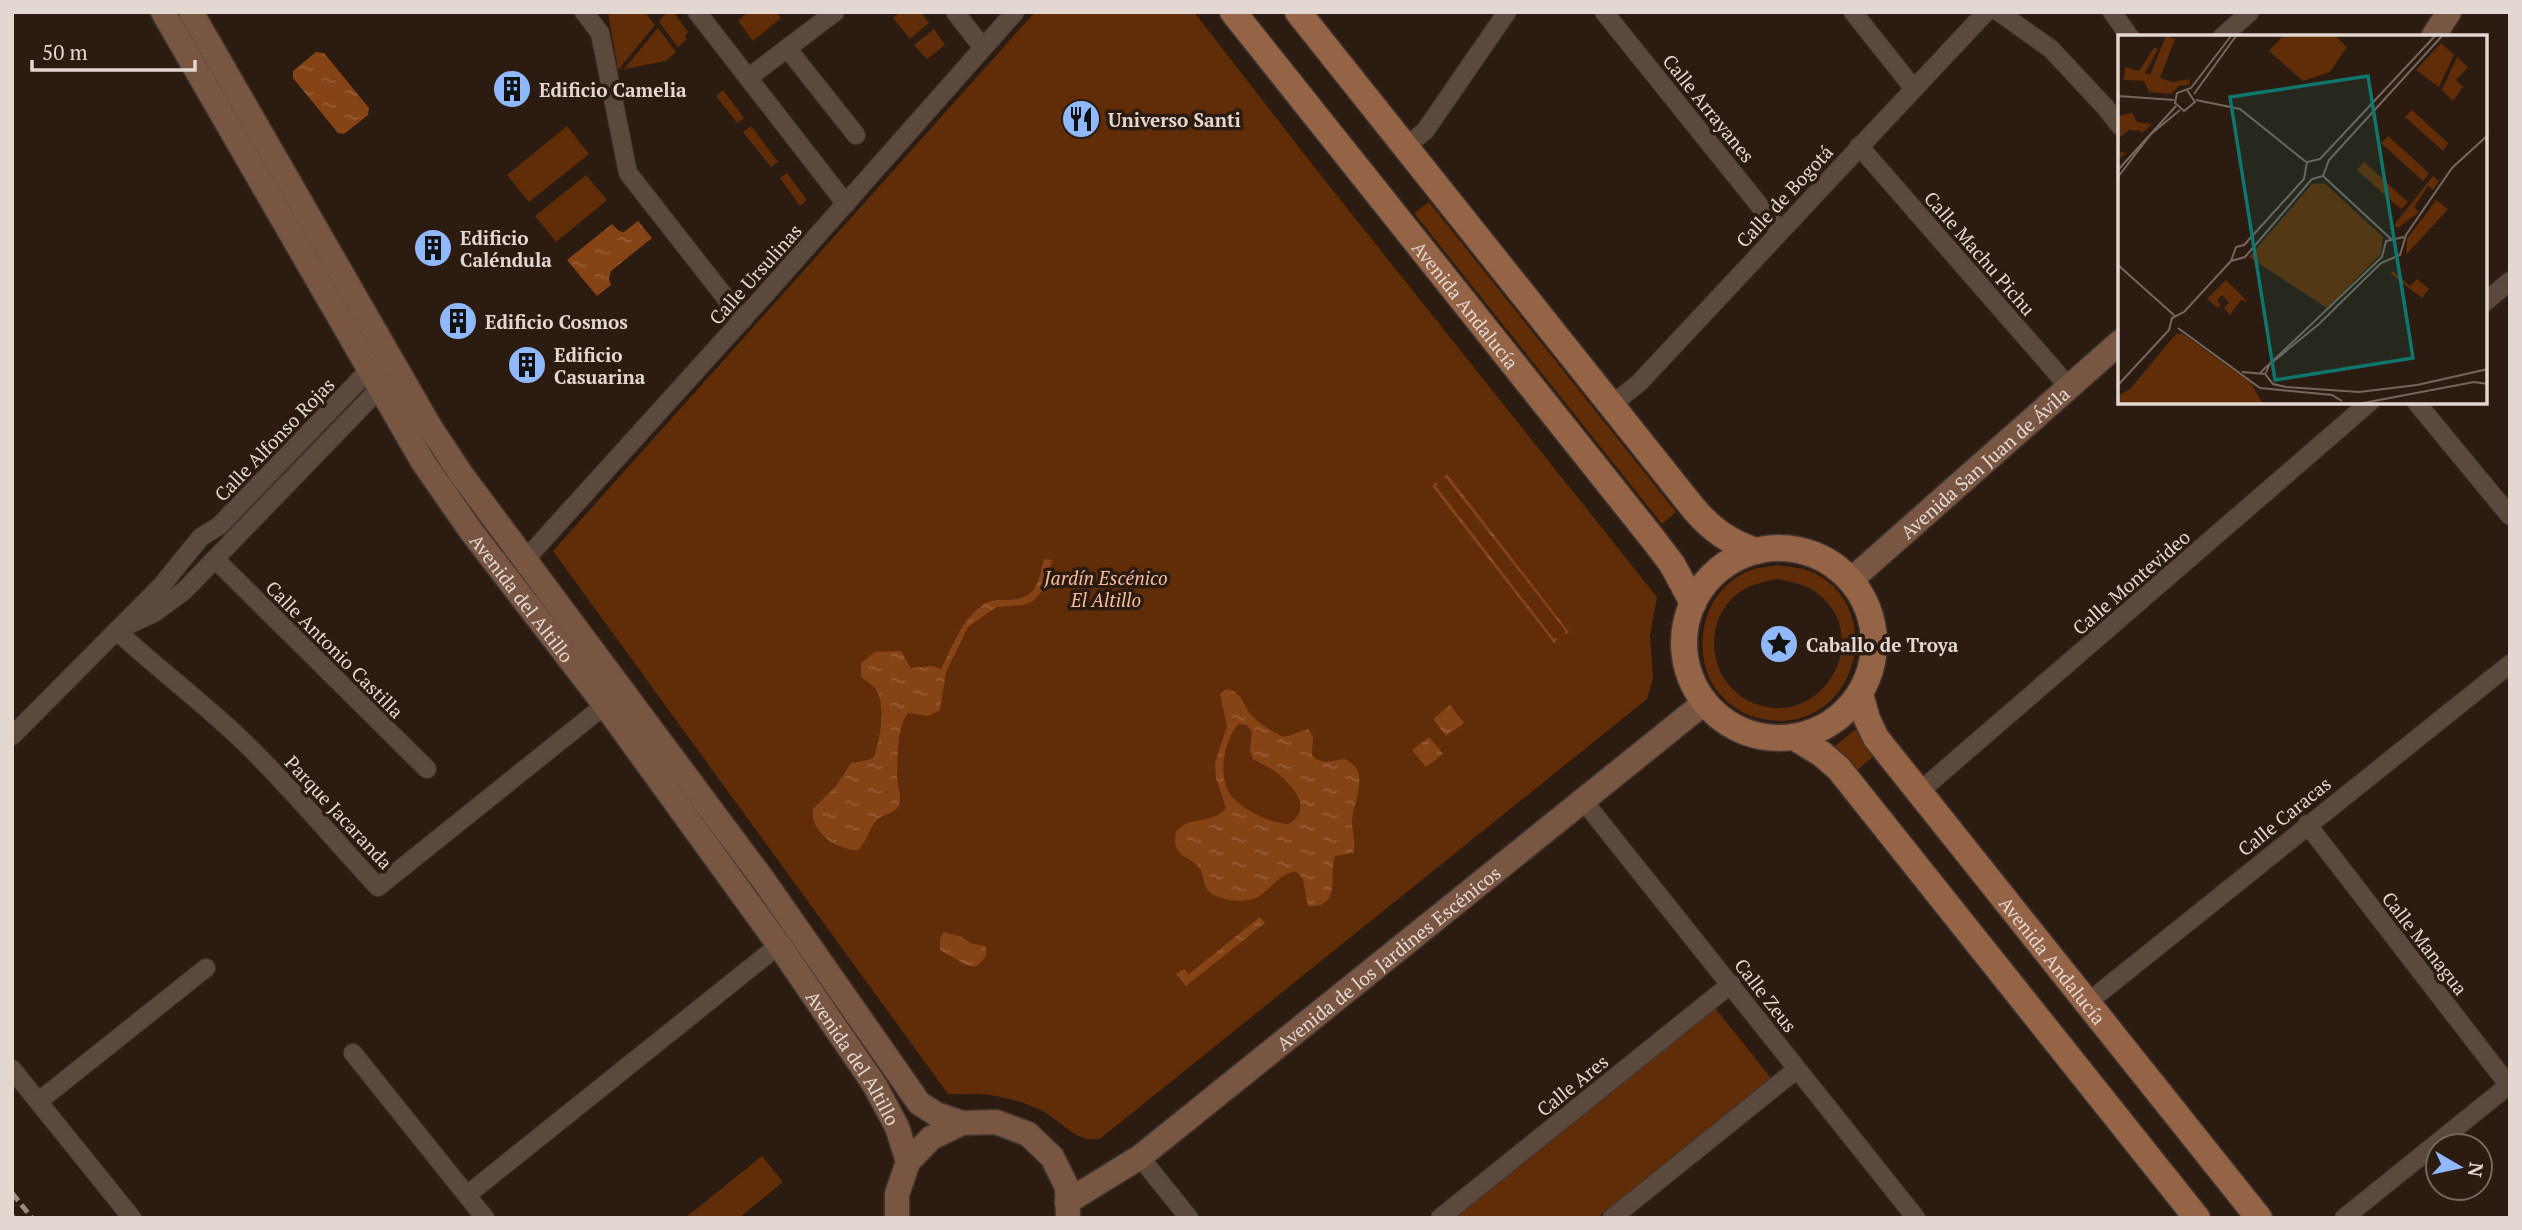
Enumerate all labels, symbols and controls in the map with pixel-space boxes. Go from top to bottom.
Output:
scale bar [32,28,194,72]
inset map [2118,35,2487,404]
text: 50 m [42,38,88,66]
street label: Calle Arrayanes [1658,49,1760,167]
building icon: Edificio Camelia [491,68,533,110]
place label: Edificio Camelia [539,77,687,102]
restaurant icon: Universo Santi [1060,98,1102,140]
place label: Universo Santi [1108,107,1241,132]
street label: Calle de Bogotá [1730,139,1838,253]
street label: Calle Machu Pichu [1919,186,2041,321]
street label: Calle Ursulinas [703,218,807,330]
place label: Edificio Caléndula [460,225,552,272]
building icon: Edificio Caléndula [412,227,454,269]
street label: Avenida Andalucía [1407,235,1525,374]
building icon: Edificio Cosmos [437,300,479,342]
place label: Edificio Cosmos [485,309,628,334]
place label: Edificio Casuarina [554,342,646,389]
building icon: Edificio Casuarina [506,344,548,386]
street label: Calle Alfonso Rojas [209,372,339,506]
street label: Avenida San Juan de Ávila [1895,380,2074,544]
street label: Calle Montevideo [2067,524,2195,640]
street label: Avenida del Altillo [465,528,580,667]
park label: Jardín Escénico El Altillo [1043,565,1168,612]
street label: Calle Antonio Castilla [261,575,409,723]
place icon: Caballo de Troya [1758,623,1800,665]
place label: Caballo de Troya [1806,632,1959,657]
street label: Parque Jacaranda [280,750,398,874]
street label: Calle Caracas [2232,771,2336,861]
street label: Avenida de los Jardines Escénicos [1271,860,1505,1055]
street label: Calle Managua [2377,886,2474,1000]
street label: Avenida Andalucía [1994,891,2112,1030]
street label: Calle Zeus [1729,953,1803,1037]
street label: Avenida del Altillo [801,985,906,1129]
street label: Calle Ares [1531,1048,1613,1122]
north arrow [2424,1132,2494,1202]
text: N [2463,1161,2490,1179]

